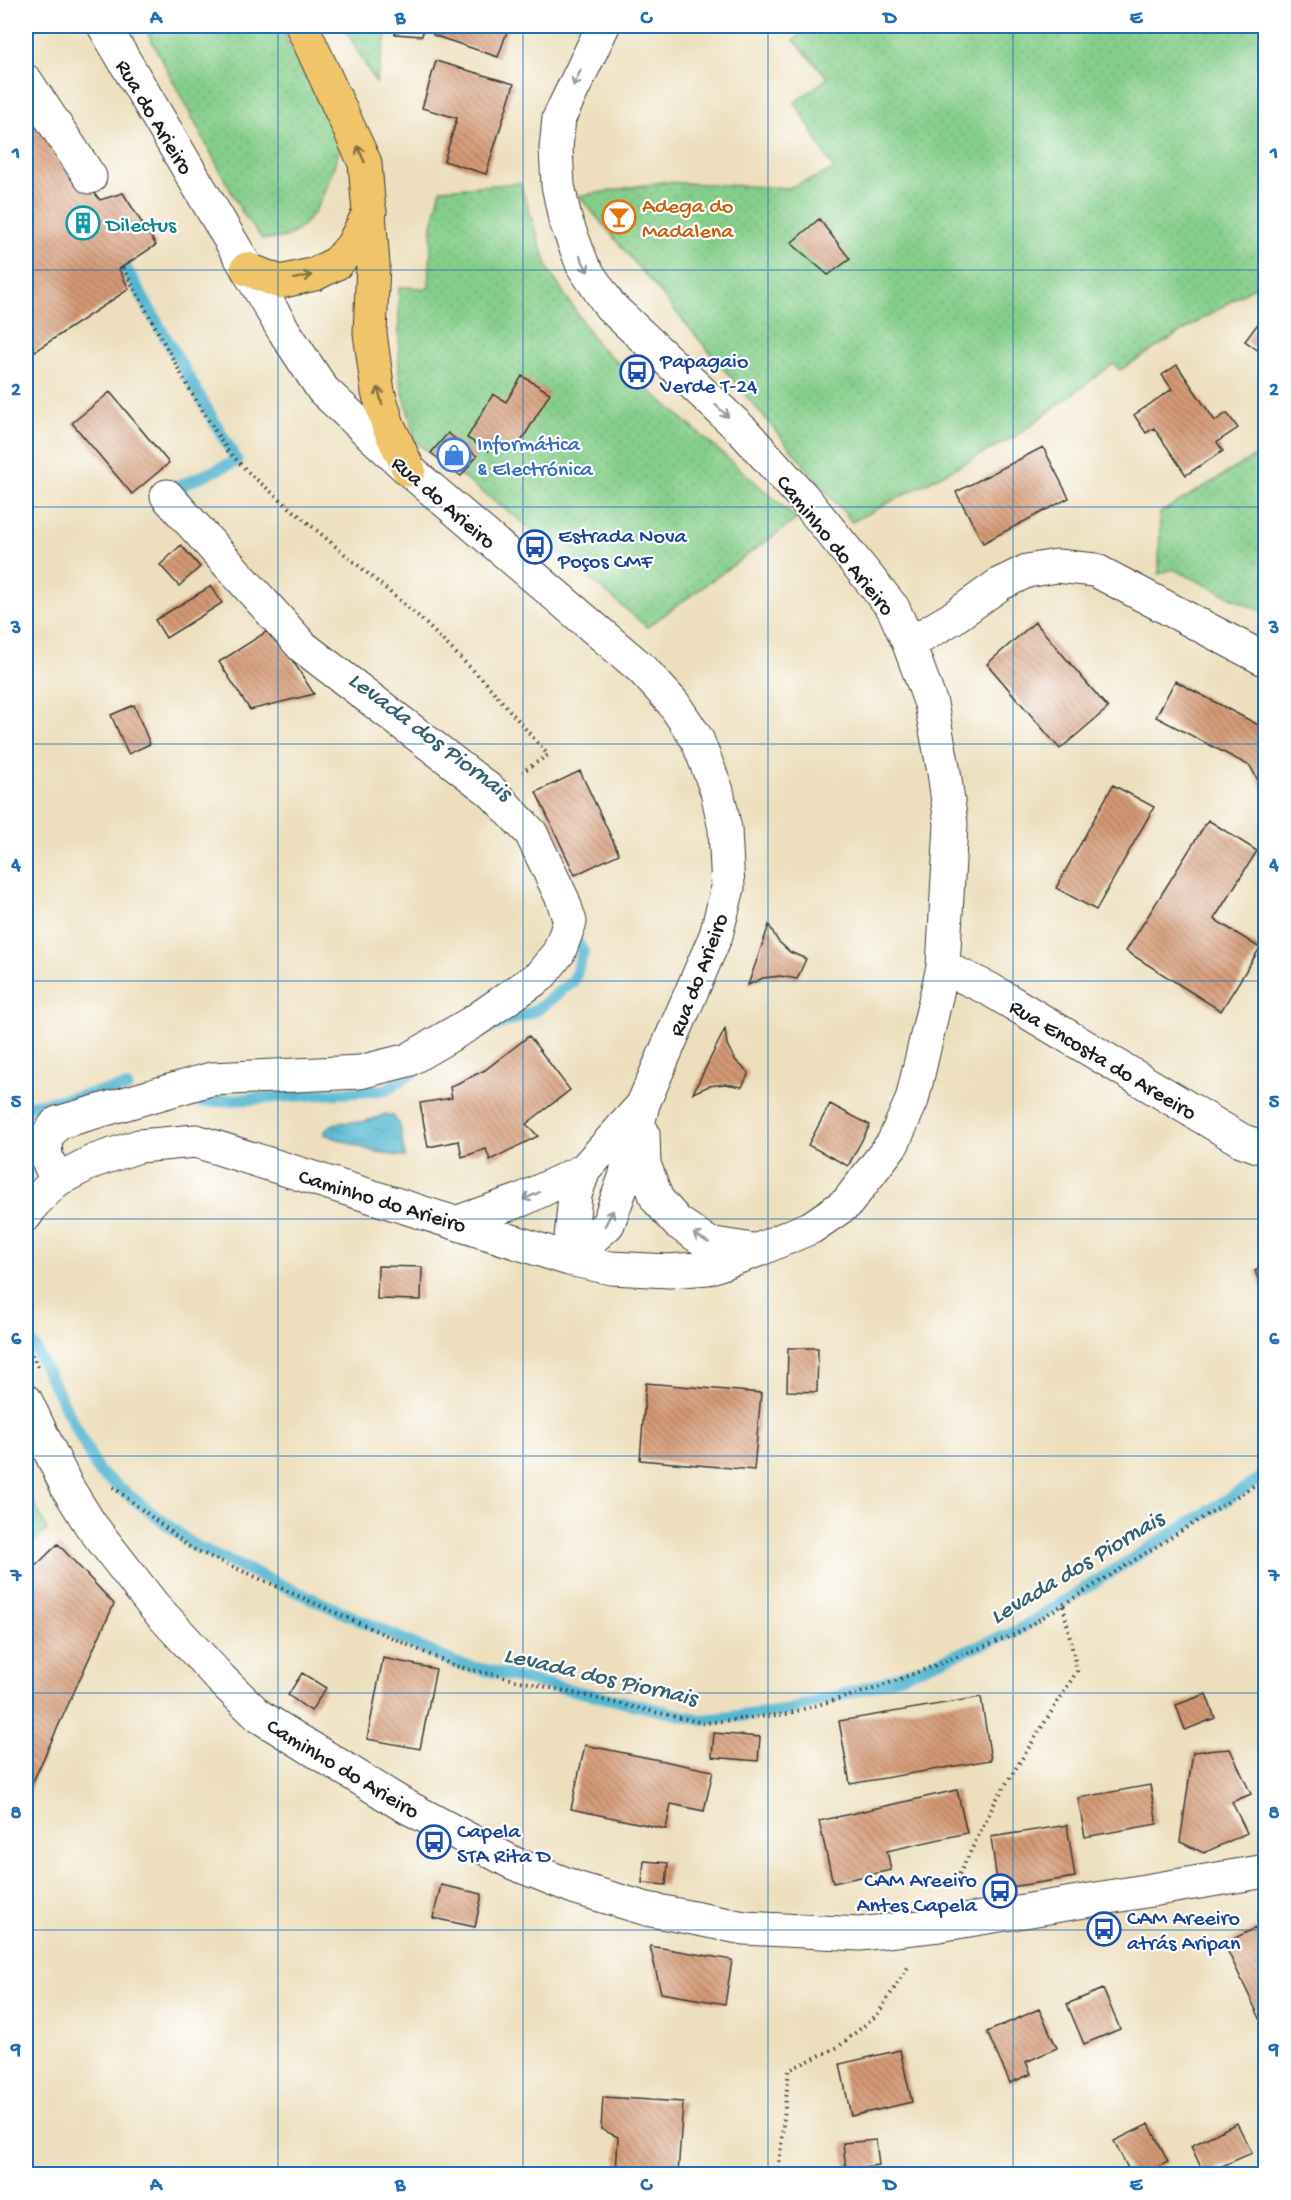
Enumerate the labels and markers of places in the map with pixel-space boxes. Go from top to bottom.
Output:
place label: Adega do Madalena [642,195,734,246]
bar icon: Adega do Madalena [601,199,637,235]
building icon: Dilectus [65,205,101,241]
place label: Dilectus [104,214,177,240]
place label: Papagaio Verde T-24 [659,350,758,401]
bus stop icon: Papagaio Verde T-24 [619,354,655,390]
place label: Informática & Electrónica [477,433,594,484]
shop icon: Informática & Electrónica [436,437,472,473]
place label: Estrada Nova Poços CMF [557,525,688,576]
bus stop icon: Estrada Nova Poços CMF [517,529,553,565]
place label: Capela STA Rita D [457,1820,552,1871]
bus stop icon: Capela STA Rita D [416,1824,452,1860]
place label: CAM Areeiro Antes Capela [857,1869,978,1920]
bus stop icon: CAM Areeiro Antes Capela [982,1873,1018,1909]
place label: CAM Areeiro atrás Aripan [1127,1907,1241,1958]
bus stop icon: CAM Areeiro atrás Aripan [1086,1911,1122,1947]

